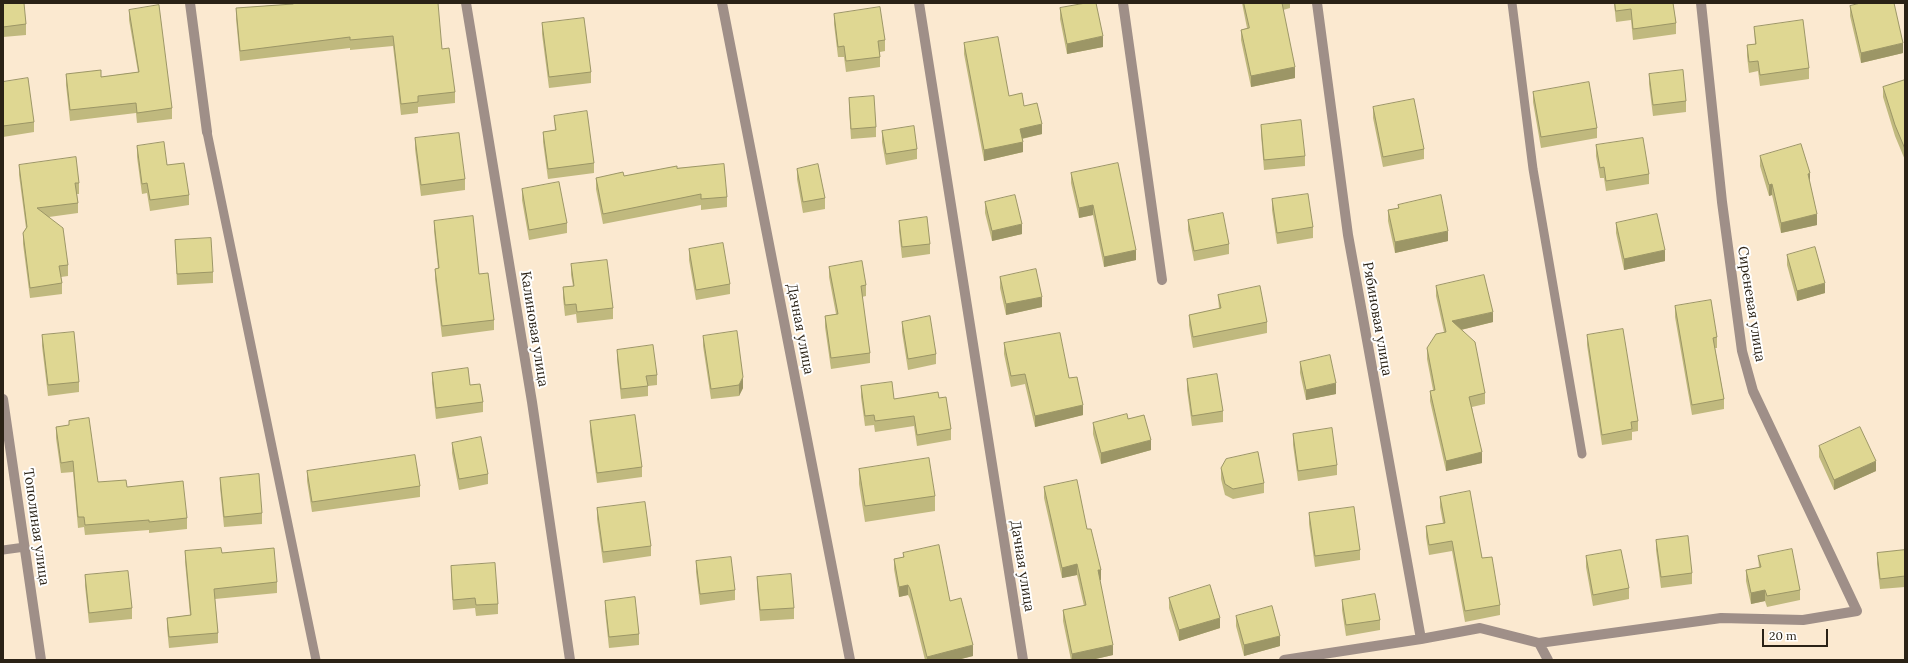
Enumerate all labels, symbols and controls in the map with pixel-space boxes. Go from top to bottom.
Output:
street label: Сиреневая улица [1734,245,1768,363]
street label: Рябиновая улица [1359,261,1395,377]
street label: Калиновая улица [517,270,551,388]
street label: Дачная улица [783,282,817,376]
street label: Тополиная улица [19,467,53,587]
street label: Дачная улица [1006,519,1038,613]
scale bar [1764,621,1830,647]
text: 20 m [1769,628,1797,643]

